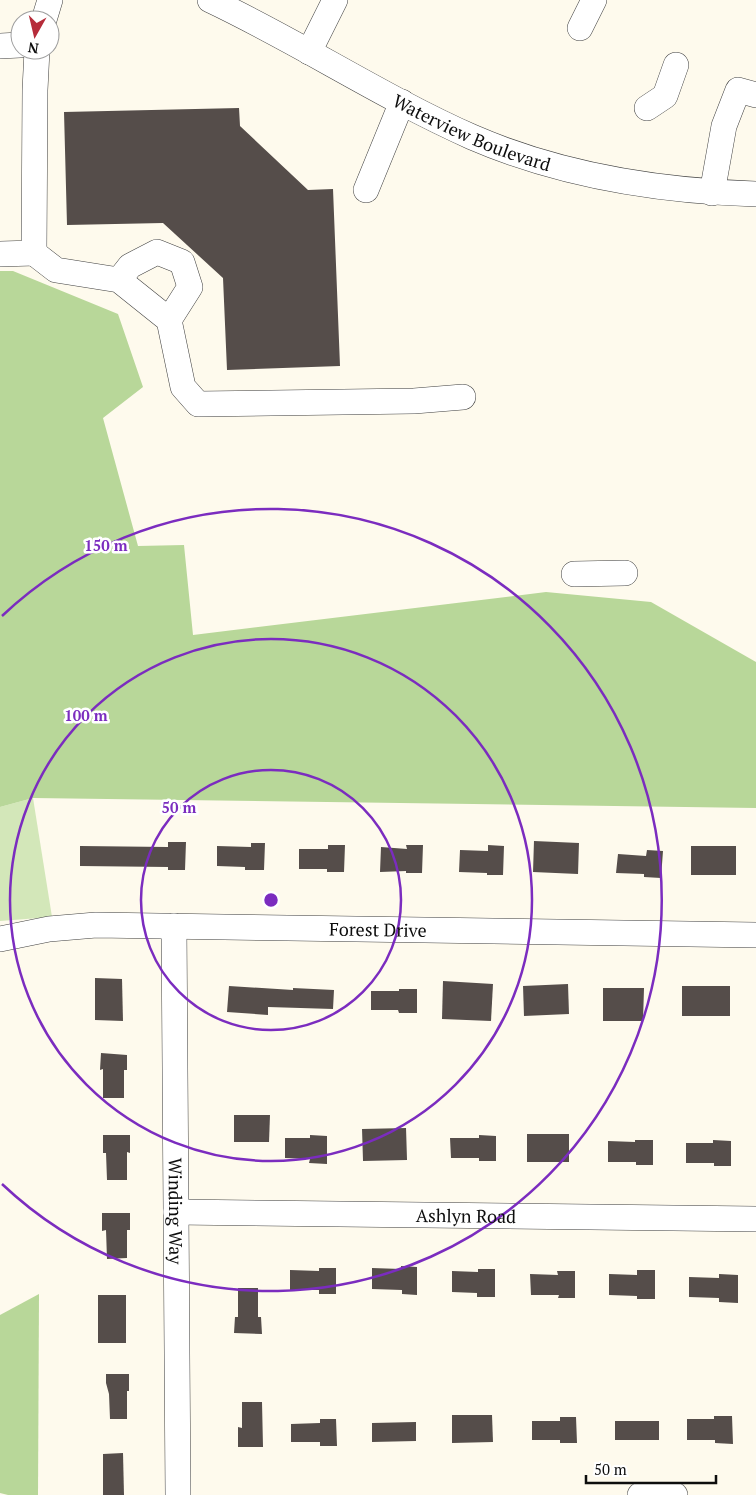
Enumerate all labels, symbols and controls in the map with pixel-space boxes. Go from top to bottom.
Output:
north arrow [10,10,60,60]
text: N [26,38,40,59]
street label: Waterview Boulevard [389,88,554,176]
text: 150 m [84,535,128,555]
text: 100 m [64,705,108,725]
text: 50 m [162,797,197,817]
centre of rings [262,891,280,909]
street label: Forest Drive [329,917,427,942]
street label: Winding Way [164,1158,188,1265]
street label: Ashlyn Road [416,1203,516,1228]
scale bar [586,1452,716,1484]
text: 50 m [594,1459,627,1479]

